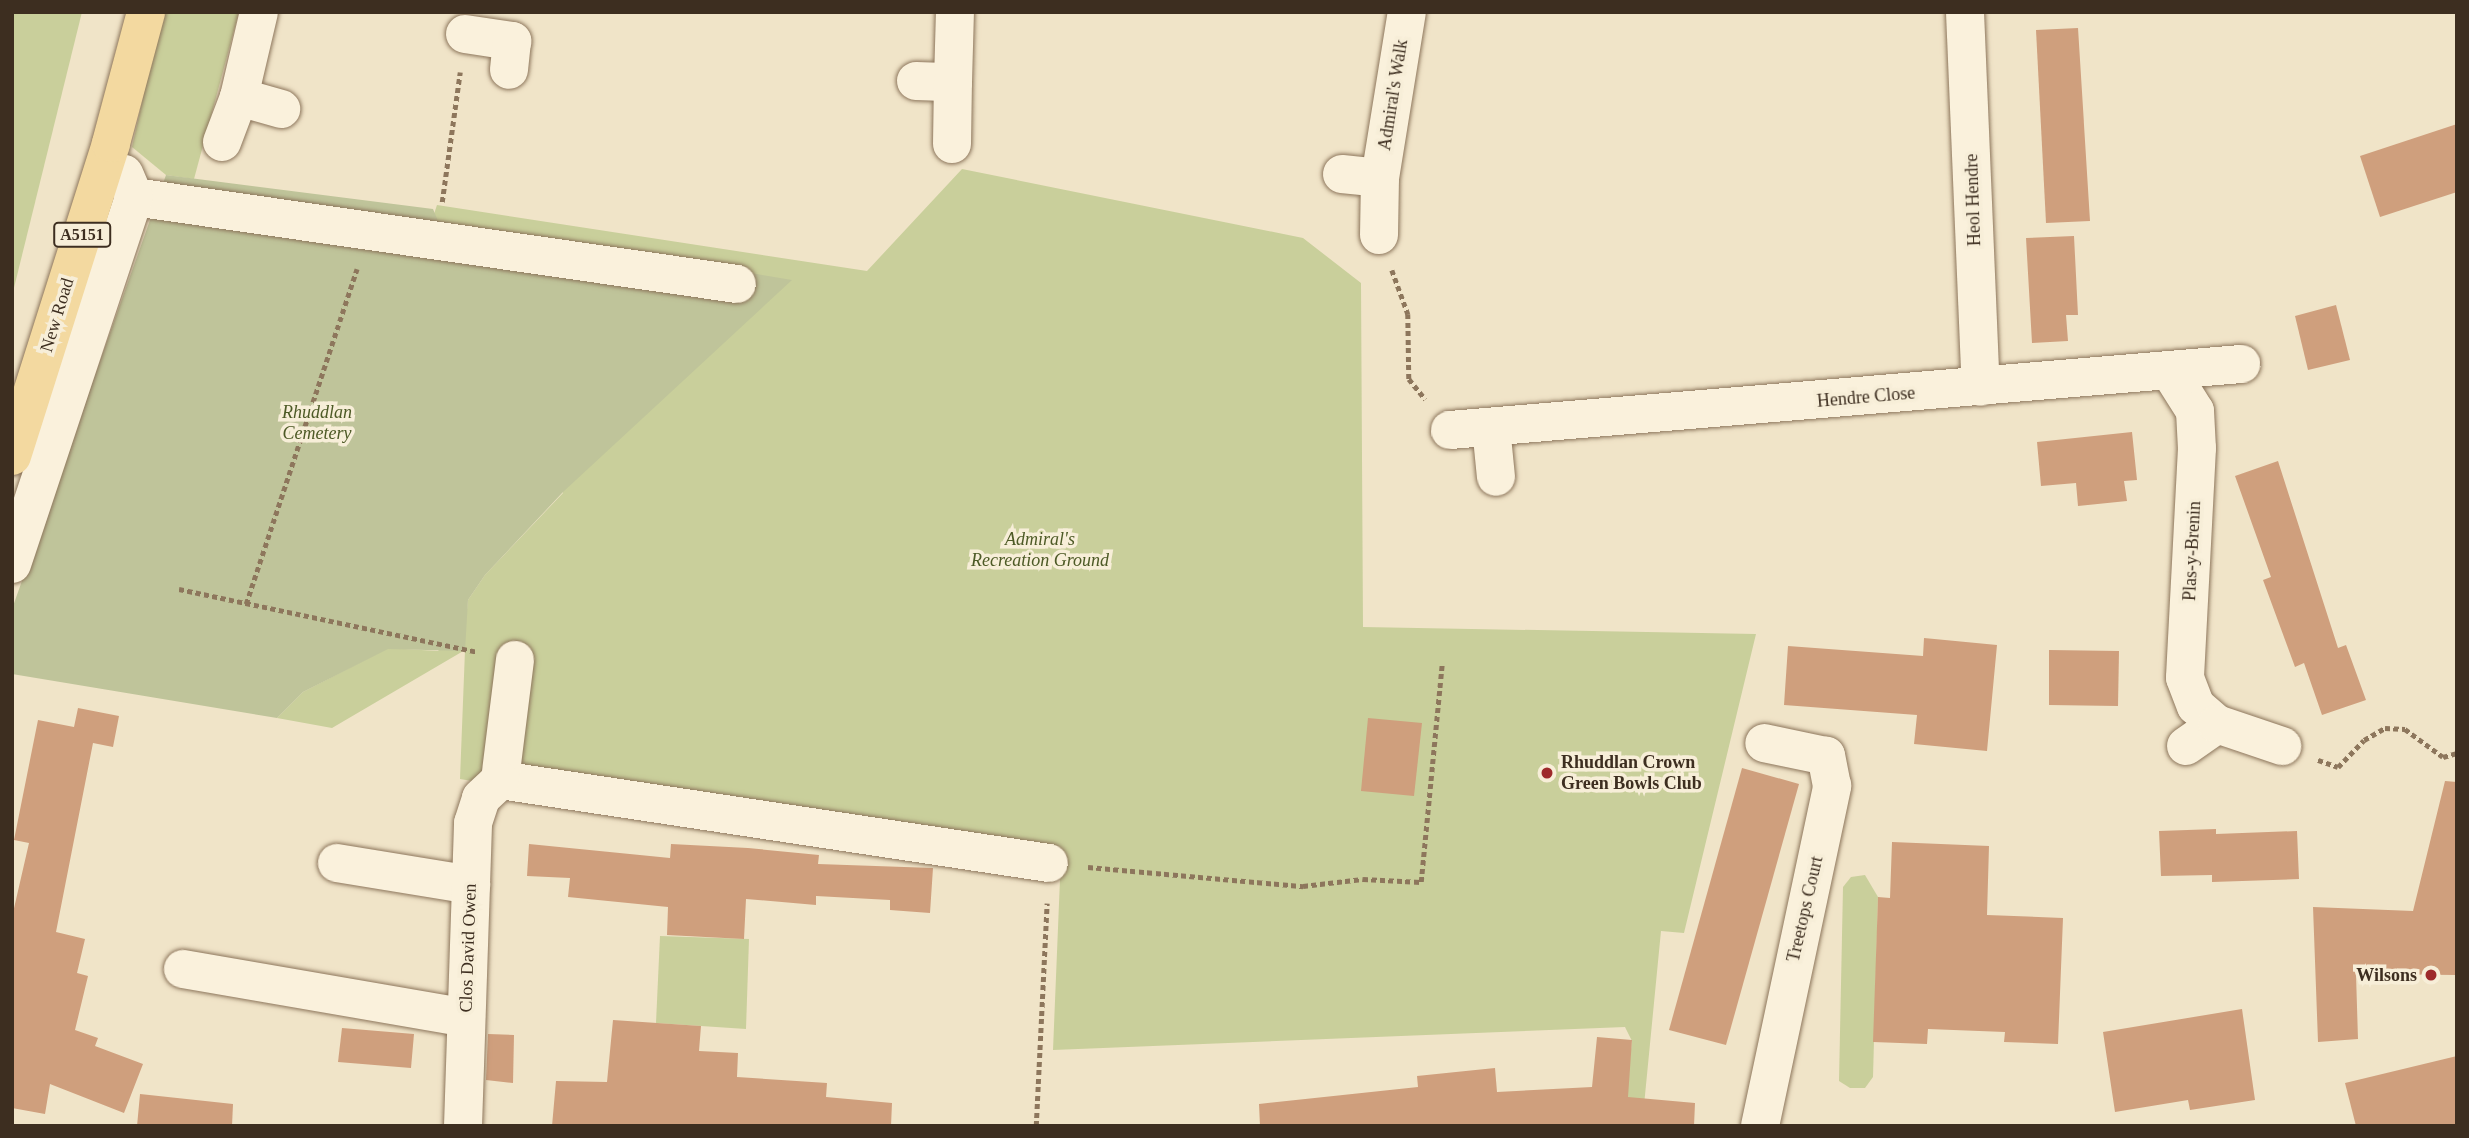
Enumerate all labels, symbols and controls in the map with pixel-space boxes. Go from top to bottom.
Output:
street label: Admiral's Walk [1374,38,1412,152]
street label: Heol Hendre [1961,153,1985,247]
road number: A5151 [52,222,112,247]
street label: New Road [35,275,79,355]
street label: Hendre Close [1816,382,1916,412]
park label: Rhuddlan Cemetery [282,402,352,444]
street label: Plas-y-Brenin [2179,501,2205,601]
park label: Admiral's Recreation Ground [971,529,1109,572]
place label: Rhuddlan Crown Green Bowls Club [1561,752,1702,794]
marker: Rhuddlan Crown Green Bowls Club [1539,765,1555,781]
street label: Treetops Court [1782,854,1828,964]
street label: Clos David Owen [455,883,481,1013]
place label: Wilsons [2356,964,2417,986]
marker: Wilsons [2423,967,2439,983]

